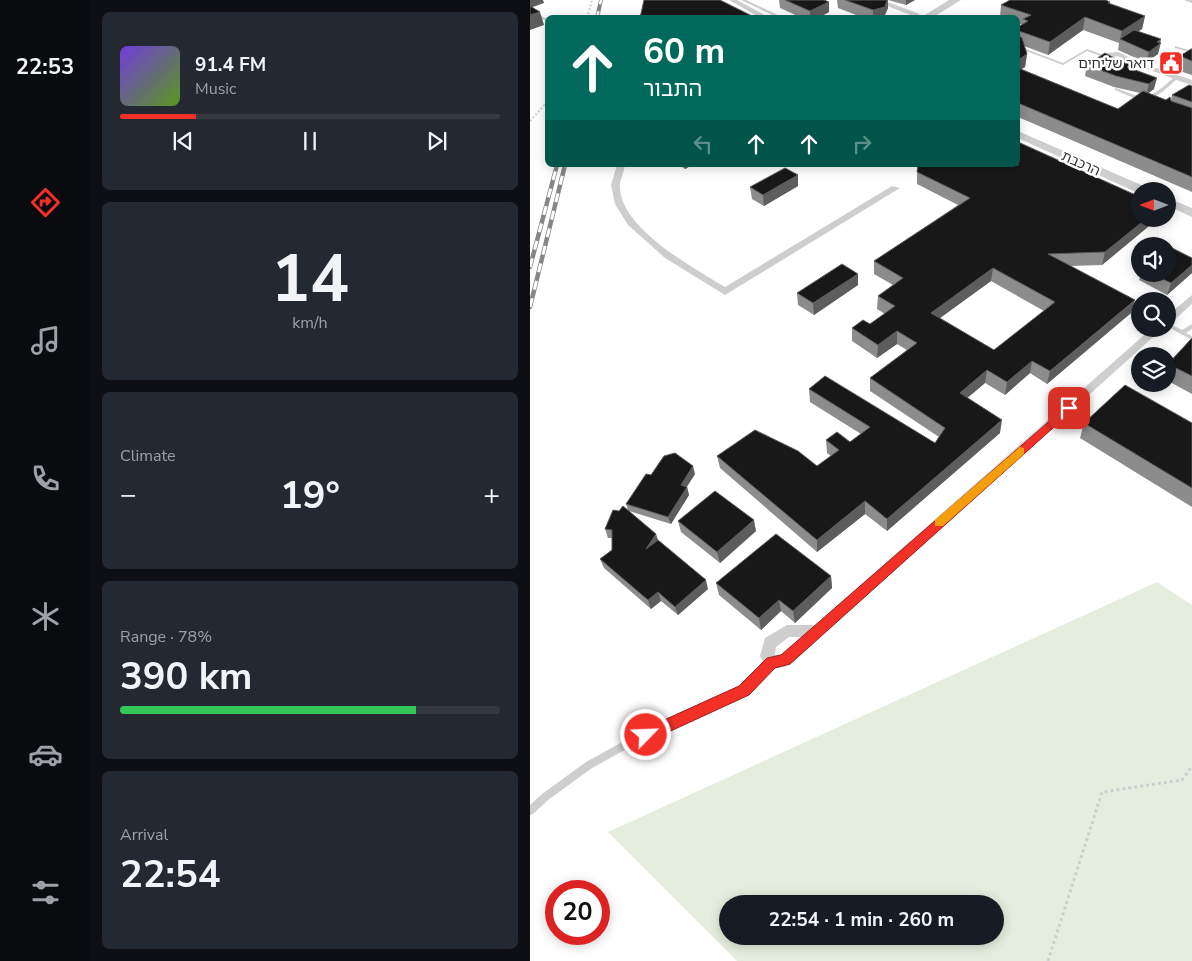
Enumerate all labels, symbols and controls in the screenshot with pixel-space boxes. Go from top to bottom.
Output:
text: 60 m [643,28,725,75]
icon: ahead [560,35,625,100]
public building icon: דואר שליחים [1158,50,1184,76]
text: 22:53 [16,52,74,82]
text: 91.4 FM [195,52,266,78]
place label: דואר שליחים [1078,54,1154,73]
text: התבור [643,74,702,104]
text: Music [195,78,236,100]
icon: previous [169,127,197,155]
icon: pause [296,127,324,155]
icon: next [423,127,451,155]
icon: left [689,130,717,158]
icon: ahead [742,130,770,158]
icon: ahead [795,130,823,158]
icon: right [848,130,876,158]
street label: הרכבת [1058,147,1103,180]
north arrow [1131,182,1176,228]
map controls [1131,182,1176,392]
icon: directions [28,185,63,220]
text: 14 [271,235,349,324]
button: sound [1131,237,1176,282]
button: search [1131,292,1176,337]
text: km/h [292,312,328,334]
icon: music [28,323,63,358]
button: layers [1131,347,1176,392]
pin [1048,387,1090,429]
icon: arrive [1055,394,1083,422]
text: Climate [120,445,175,467]
icon: phone [28,461,63,496]
text: 19° [280,470,340,521]
text: − [120,476,137,514]
text: + [483,476,500,514]
icon: climate [28,599,63,634]
text: Range · 78% [120,626,212,648]
text: 390 km [120,651,252,702]
position arrow [619,708,671,760]
icon: car [28,737,63,772]
text: Arrival [120,824,168,846]
text: 22:54 [120,849,221,900]
icon: filters [28,875,63,910]
speed limit sign: 20 [545,880,610,945]
text: 22:54 · 1 min · 260 m [769,907,954,933]

